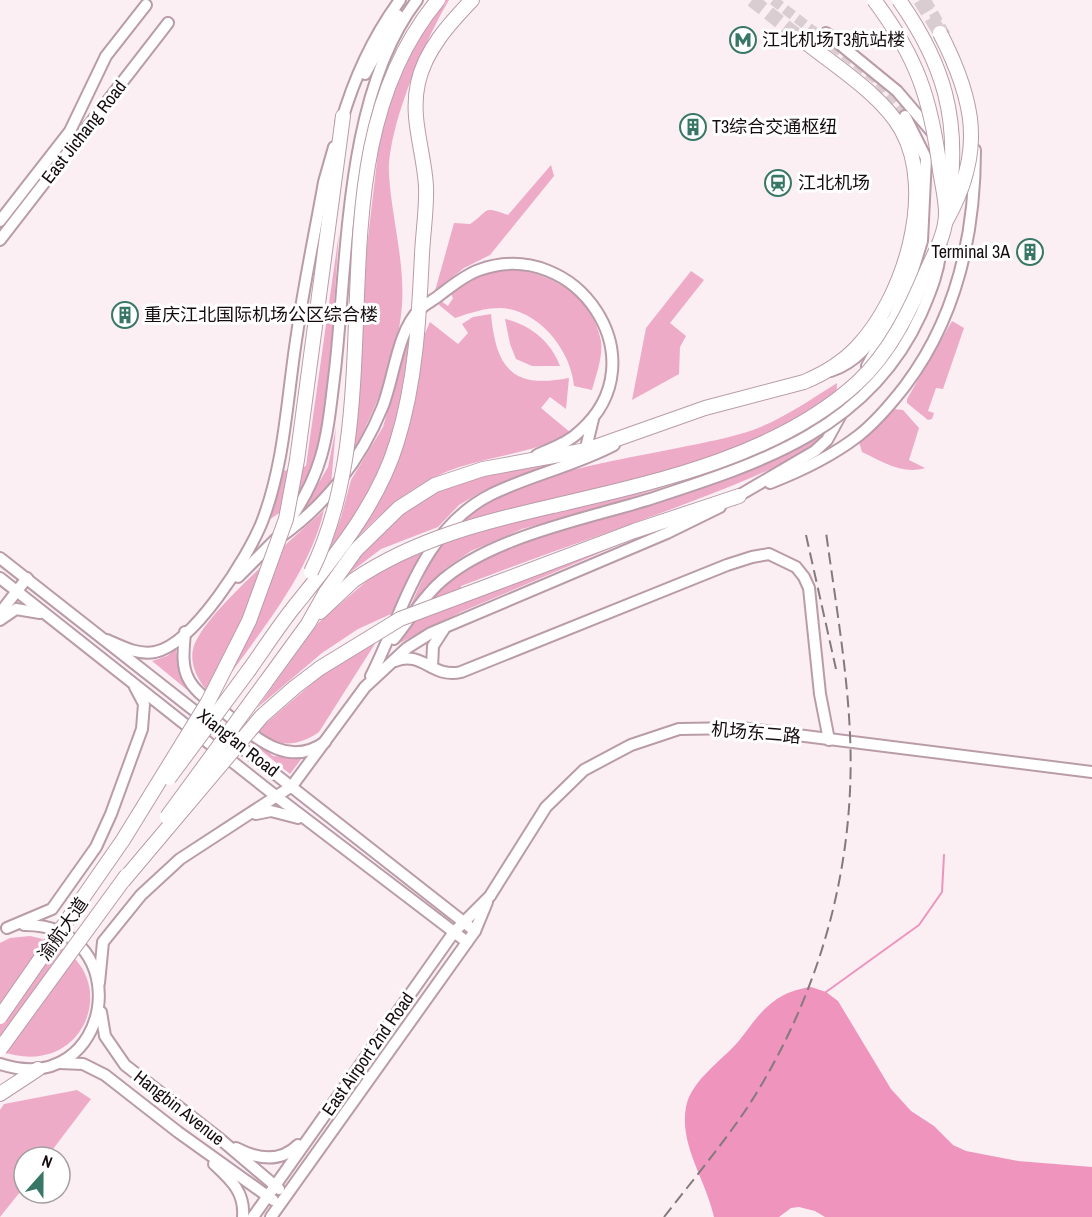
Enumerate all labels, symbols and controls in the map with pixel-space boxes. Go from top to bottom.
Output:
metro station icon: 江北机场T3航站楼 [728,25,758,55]
place label: 江北机场T3航站楼 [762,27,905,52]
street label: East Jichang Road [35,75,132,189]
building icon: T3综合交通枢纽 [678,112,708,142]
place label: T3综合交通枢纽 [712,114,837,139]
station icon: 江北机场 [763,168,793,198]
place label: 江北机场 [798,170,870,195]
building icon: Terminal 3A [1015,237,1045,267]
place label: Terminal 3A [931,239,1010,264]
building icon: 重庆江北国际机场公区综合楼 [110,300,140,330]
place label: 重庆江北国际机场公区综合楼 [144,302,378,327]
street label: Xiang'an Road [192,703,284,782]
street label: 机场东二路 [710,716,802,749]
street label: 渝航大道 [32,892,93,965]
street label: East Airport 2nd Road [316,987,419,1120]
street label: Hangbin Avenue [129,1064,230,1151]
north arrow [12,1145,72,1205]
text: N [39,1149,56,1173]

